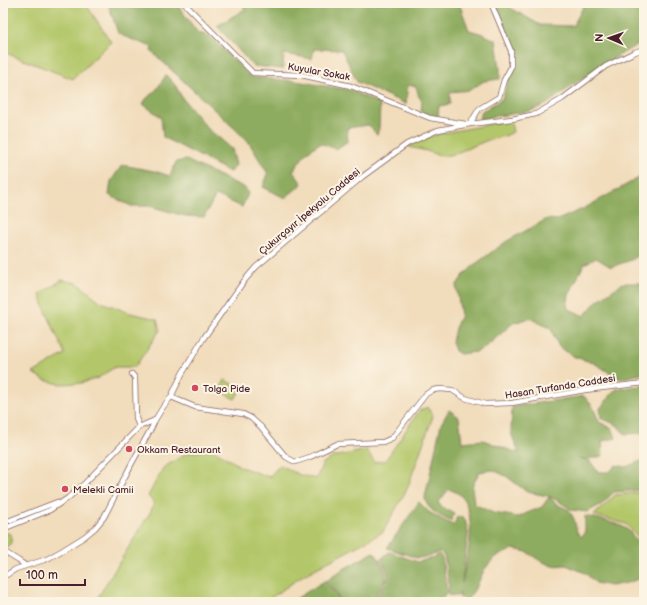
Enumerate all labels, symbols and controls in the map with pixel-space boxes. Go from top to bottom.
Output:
north arrow [589,18,629,58]
text: N [593,33,606,42]
street label: Kuyular Sokak [287,61,351,83]
street label: Çukurçayır İpekyolu Caddesi [257,166,363,258]
street label: Hasan Turfanda Caddesi [504,372,616,402]
marker: Tolga Pide [190,383,200,393]
place label: Tolga Pide [203,383,250,395]
marker: Okkam Restaurant [124,444,134,454]
place label: Okkam Restaurant [137,444,221,456]
marker: Melekli Camii [60,484,70,494]
place label: Melekli Camii [73,484,134,496]
scale bar [20,561,85,587]
text: 100 m [26,568,58,583]

